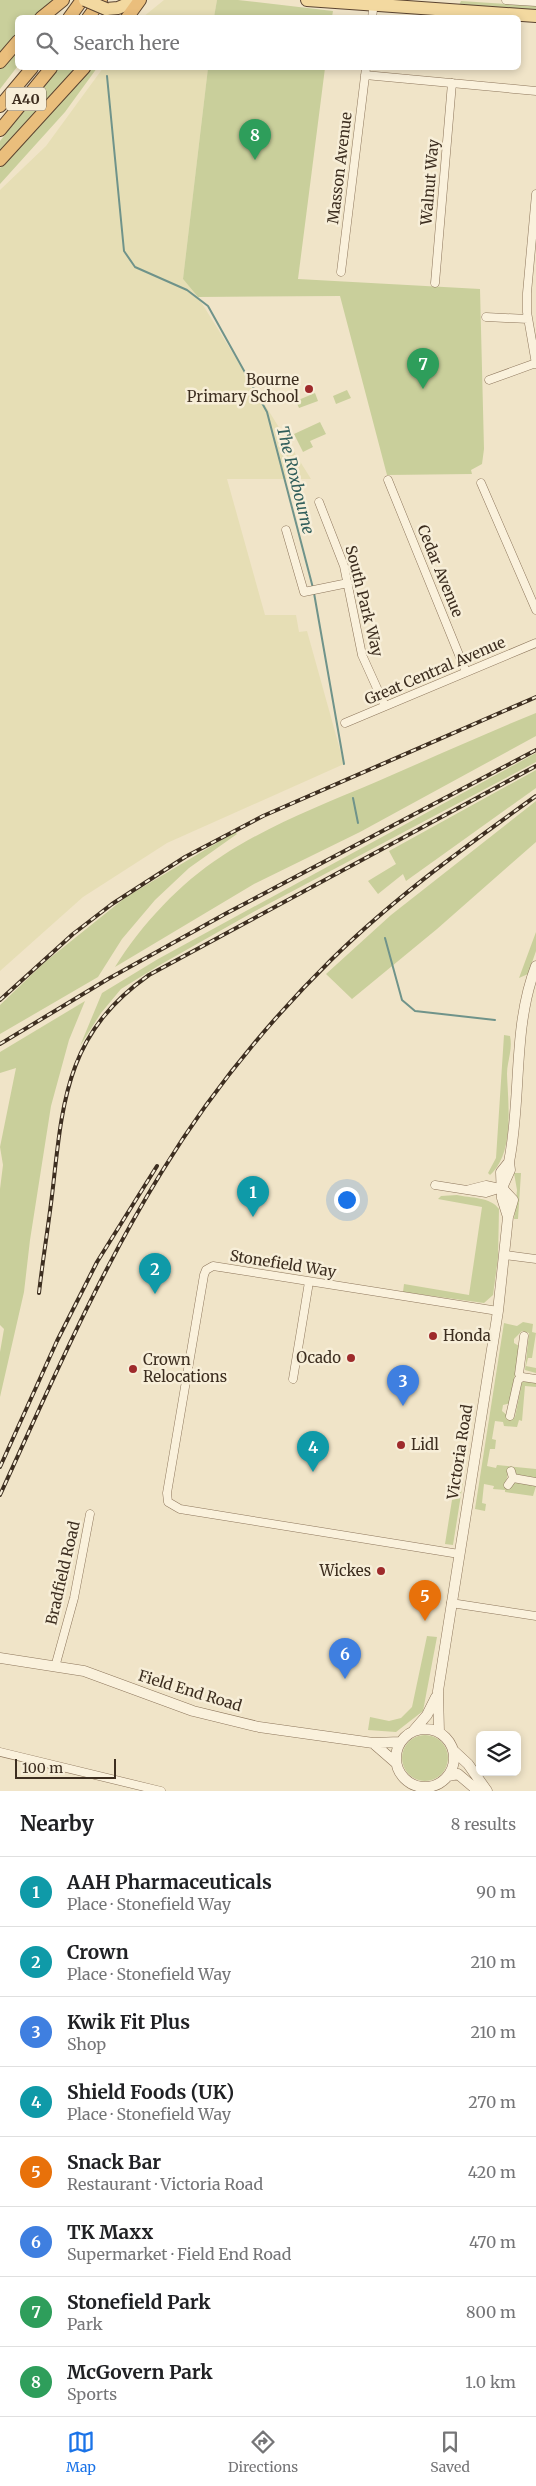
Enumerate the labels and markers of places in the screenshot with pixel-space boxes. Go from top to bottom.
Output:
pin: 8 [239,119,271,160]
pin: 7 [407,348,439,389]
place label: Bourne Primary School [187,370,299,406]
marker: Bourne Primary School [303,383,315,395]
pin: 1 [237,1176,269,1217]
pin: 2 [139,1253,171,1294]
place label: Honda [443,1326,491,1345]
marker: Honda [427,1330,439,1342]
place label: Ocado [296,1348,341,1367]
place label: Crown Relocations [143,1350,227,1386]
marker: Ocado [345,1352,357,1364]
marker: Crown Relocations [127,1363,139,1375]
pin: 3 [387,1365,419,1406]
pin: 4 [297,1431,329,1472]
place label: Lidl [411,1435,439,1454]
marker: Lidl [395,1439,407,1451]
place label: Wickes [318,1561,371,1580]
marker: Wickes [375,1565,387,1577]
pin: 5 [409,1580,441,1621]
pin: 6 [329,1638,361,1679]

